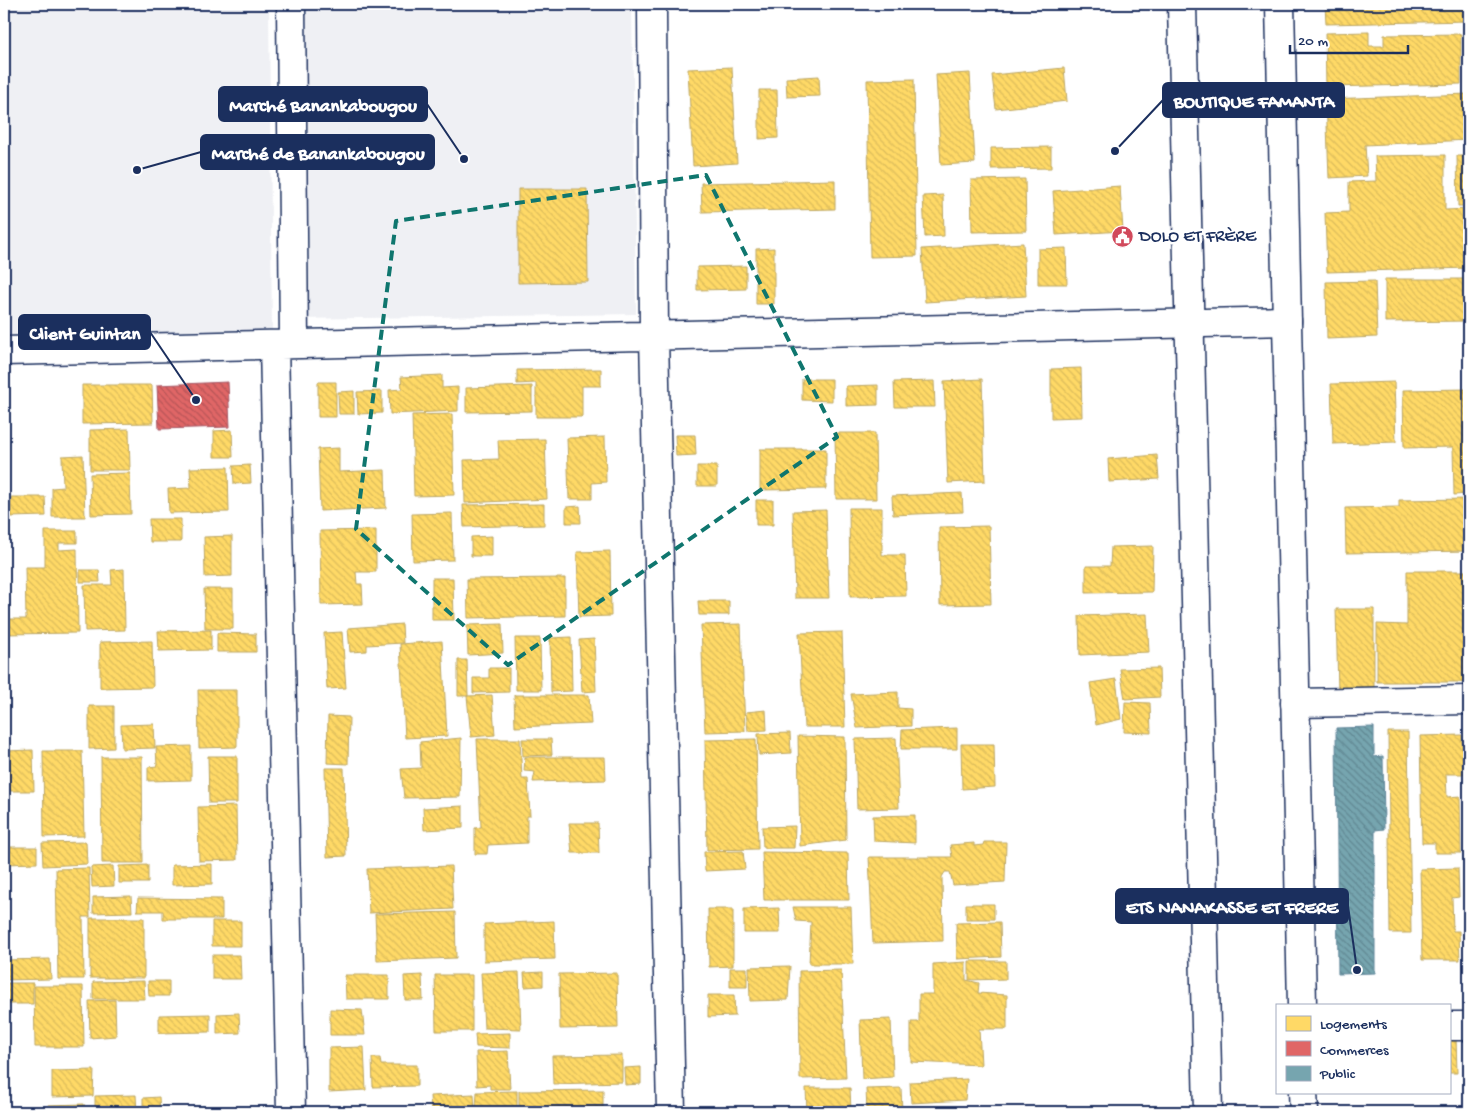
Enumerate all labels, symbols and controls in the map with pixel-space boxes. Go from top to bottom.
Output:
scale bar [1290,22,1408,54]
text: 20 m [1298,33,1328,51]
callout: BOUTIQUE FAMANTA [1163,83,1344,117]
callout: Marché Banankabougou [219,87,427,121]
text: BOUTIQUE FAMANTA [1173,92,1336,115]
text: Marché Banankabougou [229,96,417,119]
callout: Marché de Banankabougou [201,135,434,169]
text: Marché de Banankabougou [211,144,425,167]
public building icon: DOLO ET FRÈRE [1111,225,1135,249]
place label: DOLO ET FRÈRE [1138,227,1257,248]
callout: Client Guintan [19,315,150,349]
text: Client Guintan [28,324,142,347]
callout: ETS NANAKASSE ET FRERE [1116,889,1348,923]
text: ETS NANAKASSE ET FRERE [1126,898,1339,921]
legend [1276,1004,1450,1094]
text: Logements [1320,1016,1387,1034]
text: Commerces [1320,1042,1389,1060]
text: Public [1319,1066,1356,1084]

